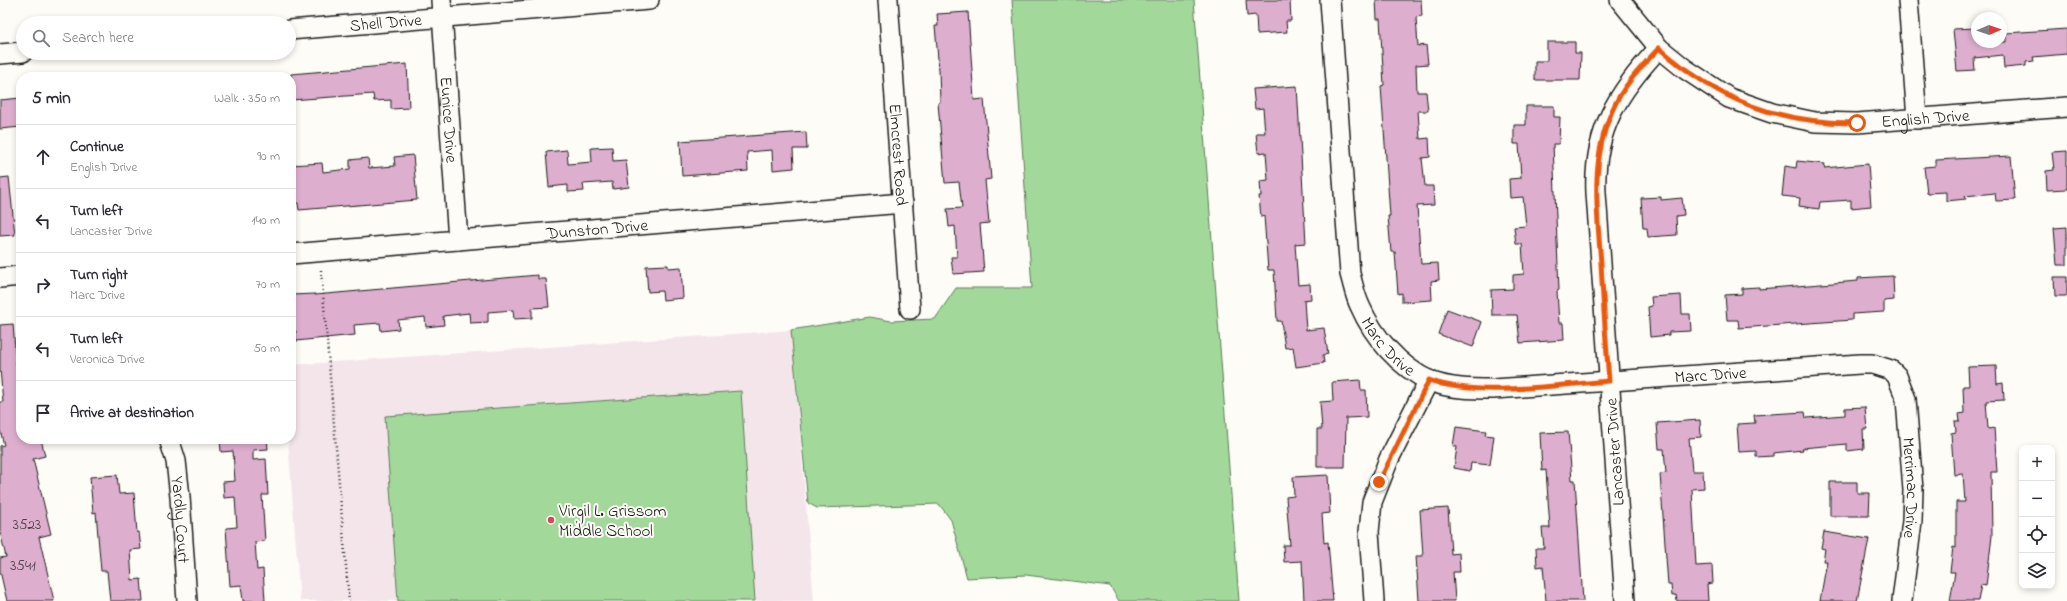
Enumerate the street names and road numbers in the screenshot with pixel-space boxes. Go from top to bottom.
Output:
street label: Shell Drive [349,8,423,39]
street label: Eunice Drive [432,76,464,164]
street label: Elmcrest Road [881,103,914,207]
street label: English Drive [1881,103,1971,136]
street label: Dunston Drive [544,213,649,247]
street label: Marc Drive [1354,313,1420,383]
street label: Marc Drive [1674,361,1748,391]
street label: Lancaster Drive [1599,397,1632,506]
street label: Merrimac Drive [1895,437,1924,540]
street label: Yardly Court [164,475,195,564]

